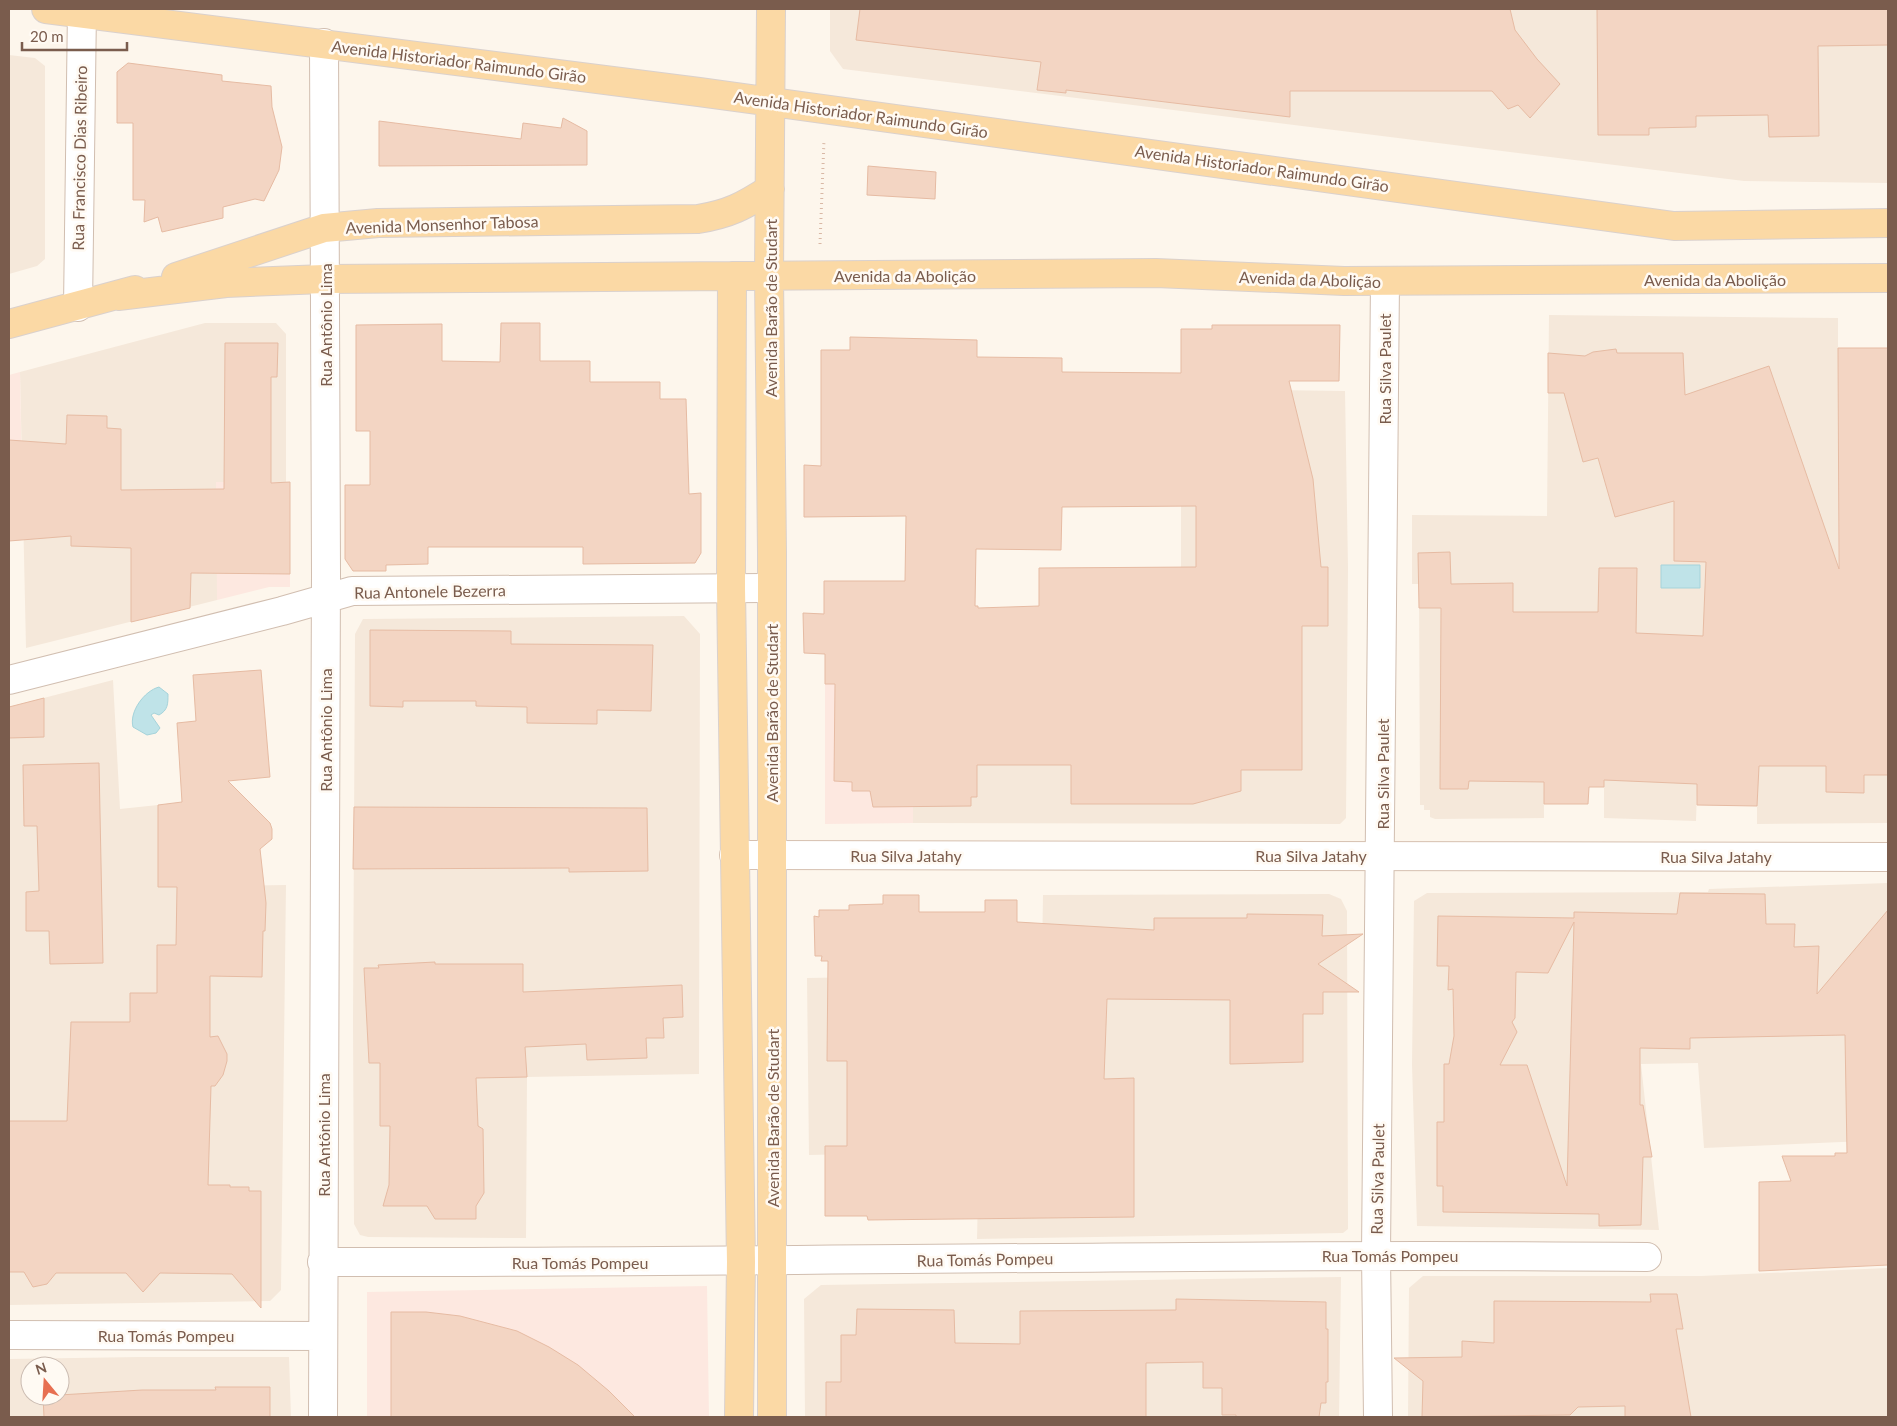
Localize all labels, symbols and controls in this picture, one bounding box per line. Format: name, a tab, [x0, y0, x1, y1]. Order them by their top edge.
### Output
scale bar	[22, 20, 128, 52]
text: 20 m	[30, 27, 64, 45]
street label: Avenida Historiador Raimundo Girão	[331, 36, 587, 86]
street label: Rua Francisco Dias Ribeiro	[68, 65, 90, 251]
street label: Avenida Historiador Raimundo Girão	[733, 87, 989, 141]
street label: Avenida Historiador Raimundo Girão	[1134, 141, 1390, 195]
street label: Avenida Monsenhor Tabosa	[345, 211, 539, 237]
street label: Avenida Barão de Studart	[761, 219, 780, 397]
street label: Rua Antônio Lima	[316, 263, 335, 387]
street label: Avenida da Abolição	[834, 266, 976, 285]
street label: Avenida da Abolição	[1239, 267, 1381, 291]
street label: Avenida da Abolição	[1644, 270, 1786, 289]
street label: Rua Silva Paulet	[1375, 313, 1394, 425]
street label: Rua Antonele Bezerra	[354, 580, 506, 602]
street label: Avenida Barão de Studart	[762, 624, 781, 802]
street label: Rua Antônio Lima	[316, 668, 335, 792]
street label: Rua Silva Paulet	[1373, 718, 1392, 830]
street label: Rua Silva Jatahy	[850, 846, 962, 865]
street label: Rua Silva Jatahy	[1255, 846, 1367, 865]
street label: Rua Silva Jatahy	[1660, 847, 1772, 866]
street label: Avenida Barão de Studart	[763, 1029, 782, 1207]
street label: Rua Antônio Lima	[314, 1073, 333, 1197]
street label: Rua Silva Paulet	[1367, 1123, 1387, 1235]
street label: Rua Tomás Pompeu	[1322, 1246, 1458, 1265]
street label: Rua Tomás Pompeu	[917, 1248, 1053, 1270]
street label: Rua Tomás Pompeu	[512, 1253, 648, 1272]
street label: Rua Tomás Pompeu	[98, 1326, 234, 1345]
north arrow	[20, 1356, 70, 1406]
text: N	[33, 1358, 49, 1378]

